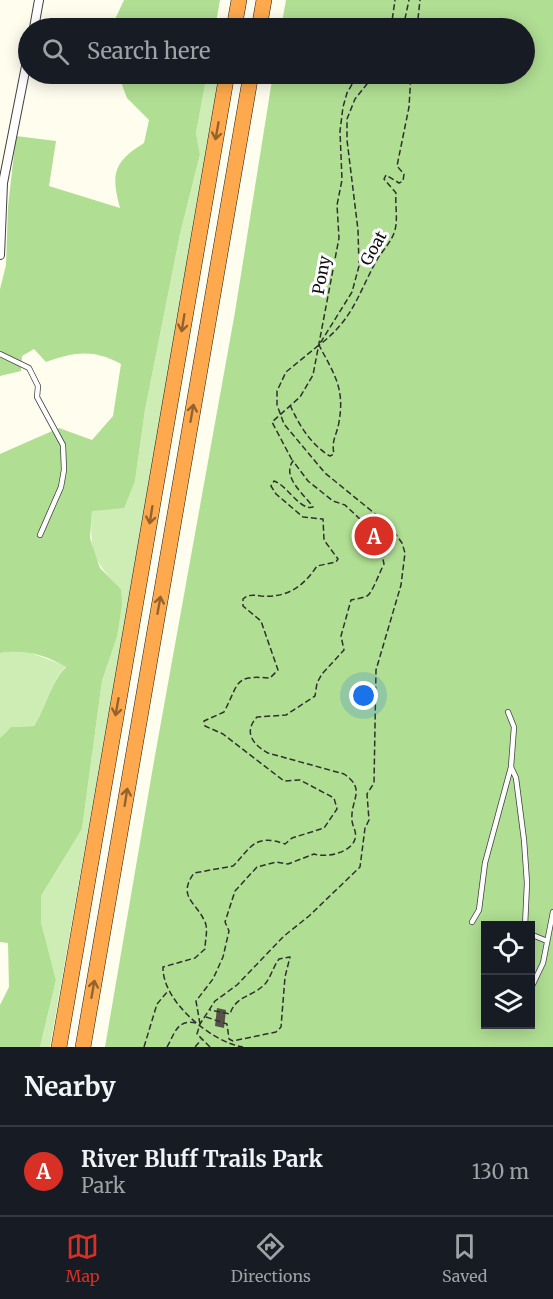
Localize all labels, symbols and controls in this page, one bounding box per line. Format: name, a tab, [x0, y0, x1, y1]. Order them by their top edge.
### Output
search box	[18, 18, 535, 84]
icon: search	[39, 35, 72, 68]
text: Search here	[87, 37, 210, 65]
one-way arrow	[211, 121, 222, 141]
street label: Goat	[355, 227, 391, 269]
street label: Pony	[308, 253, 334, 296]
one-way arrow	[178, 313, 189, 333]
one-way arrow	[187, 404, 198, 423]
one-way arrow	[145, 505, 156, 525]
pin: A	[354, 514, 394, 558]
one-way arrow	[154, 596, 165, 615]
your location	[349, 681, 378, 710]
one-way arrow	[111, 697, 122, 717]
one-way arrow	[121, 788, 132, 808]
map controls	[481, 921, 535, 1029]
button: locate	[481, 921, 535, 975]
button: layers	[481, 975, 535, 1029]
one-way arrow	[87, 980, 98, 1000]
text: Nearby	[24, 1070, 116, 1103]
text: River Bluff Trails Park	[81, 1145, 323, 1173]
text: A	[36, 1159, 51, 1184]
text: 130 m	[472, 1159, 529, 1184]
text: Park	[81, 1173, 125, 1198]
tab: Map	[66, 1230, 100, 1286]
tab: Directions	[231, 1230, 311, 1286]
tab: Saved	[442, 1230, 487, 1286]

